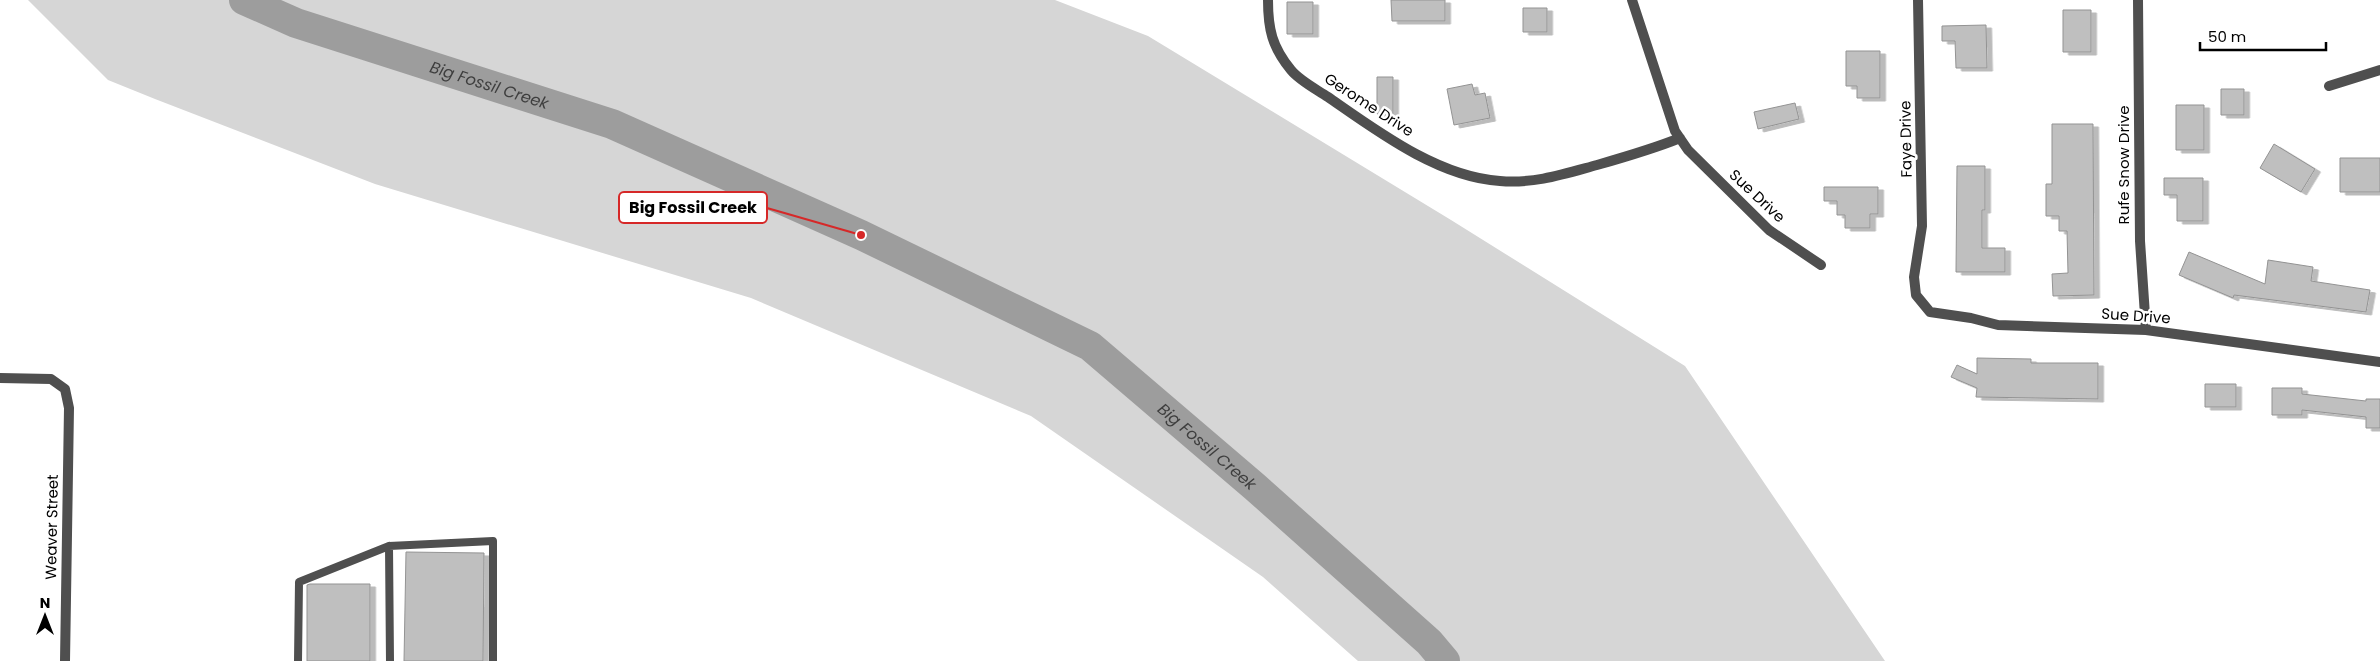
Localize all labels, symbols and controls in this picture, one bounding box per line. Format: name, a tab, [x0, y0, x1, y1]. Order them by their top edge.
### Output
scale bar	[2200, 20, 2326, 52]
text: 50 m	[2208, 26, 2246, 47]
water label: Big Fossil Creek	[427, 56, 552, 115]
street label: Gerome Drive	[1321, 68, 1418, 141]
street label: Faye Drive	[1894, 100, 1917, 178]
street label: Rufe Snow Drive	[2113, 106, 2134, 224]
street label: Sue Drive	[1725, 164, 1790, 227]
callout: Big Fossil Creek	[619, 192, 767, 223]
text: Big Fossil Creek	[629, 196, 757, 219]
street label: Sue Drive	[2101, 303, 2171, 328]
water label: Big Fossil Creek	[1153, 398, 1262, 496]
street label: Weaver Street	[40, 474, 63, 580]
north arrow	[20, 591, 70, 641]
text: N	[40, 593, 50, 613]

